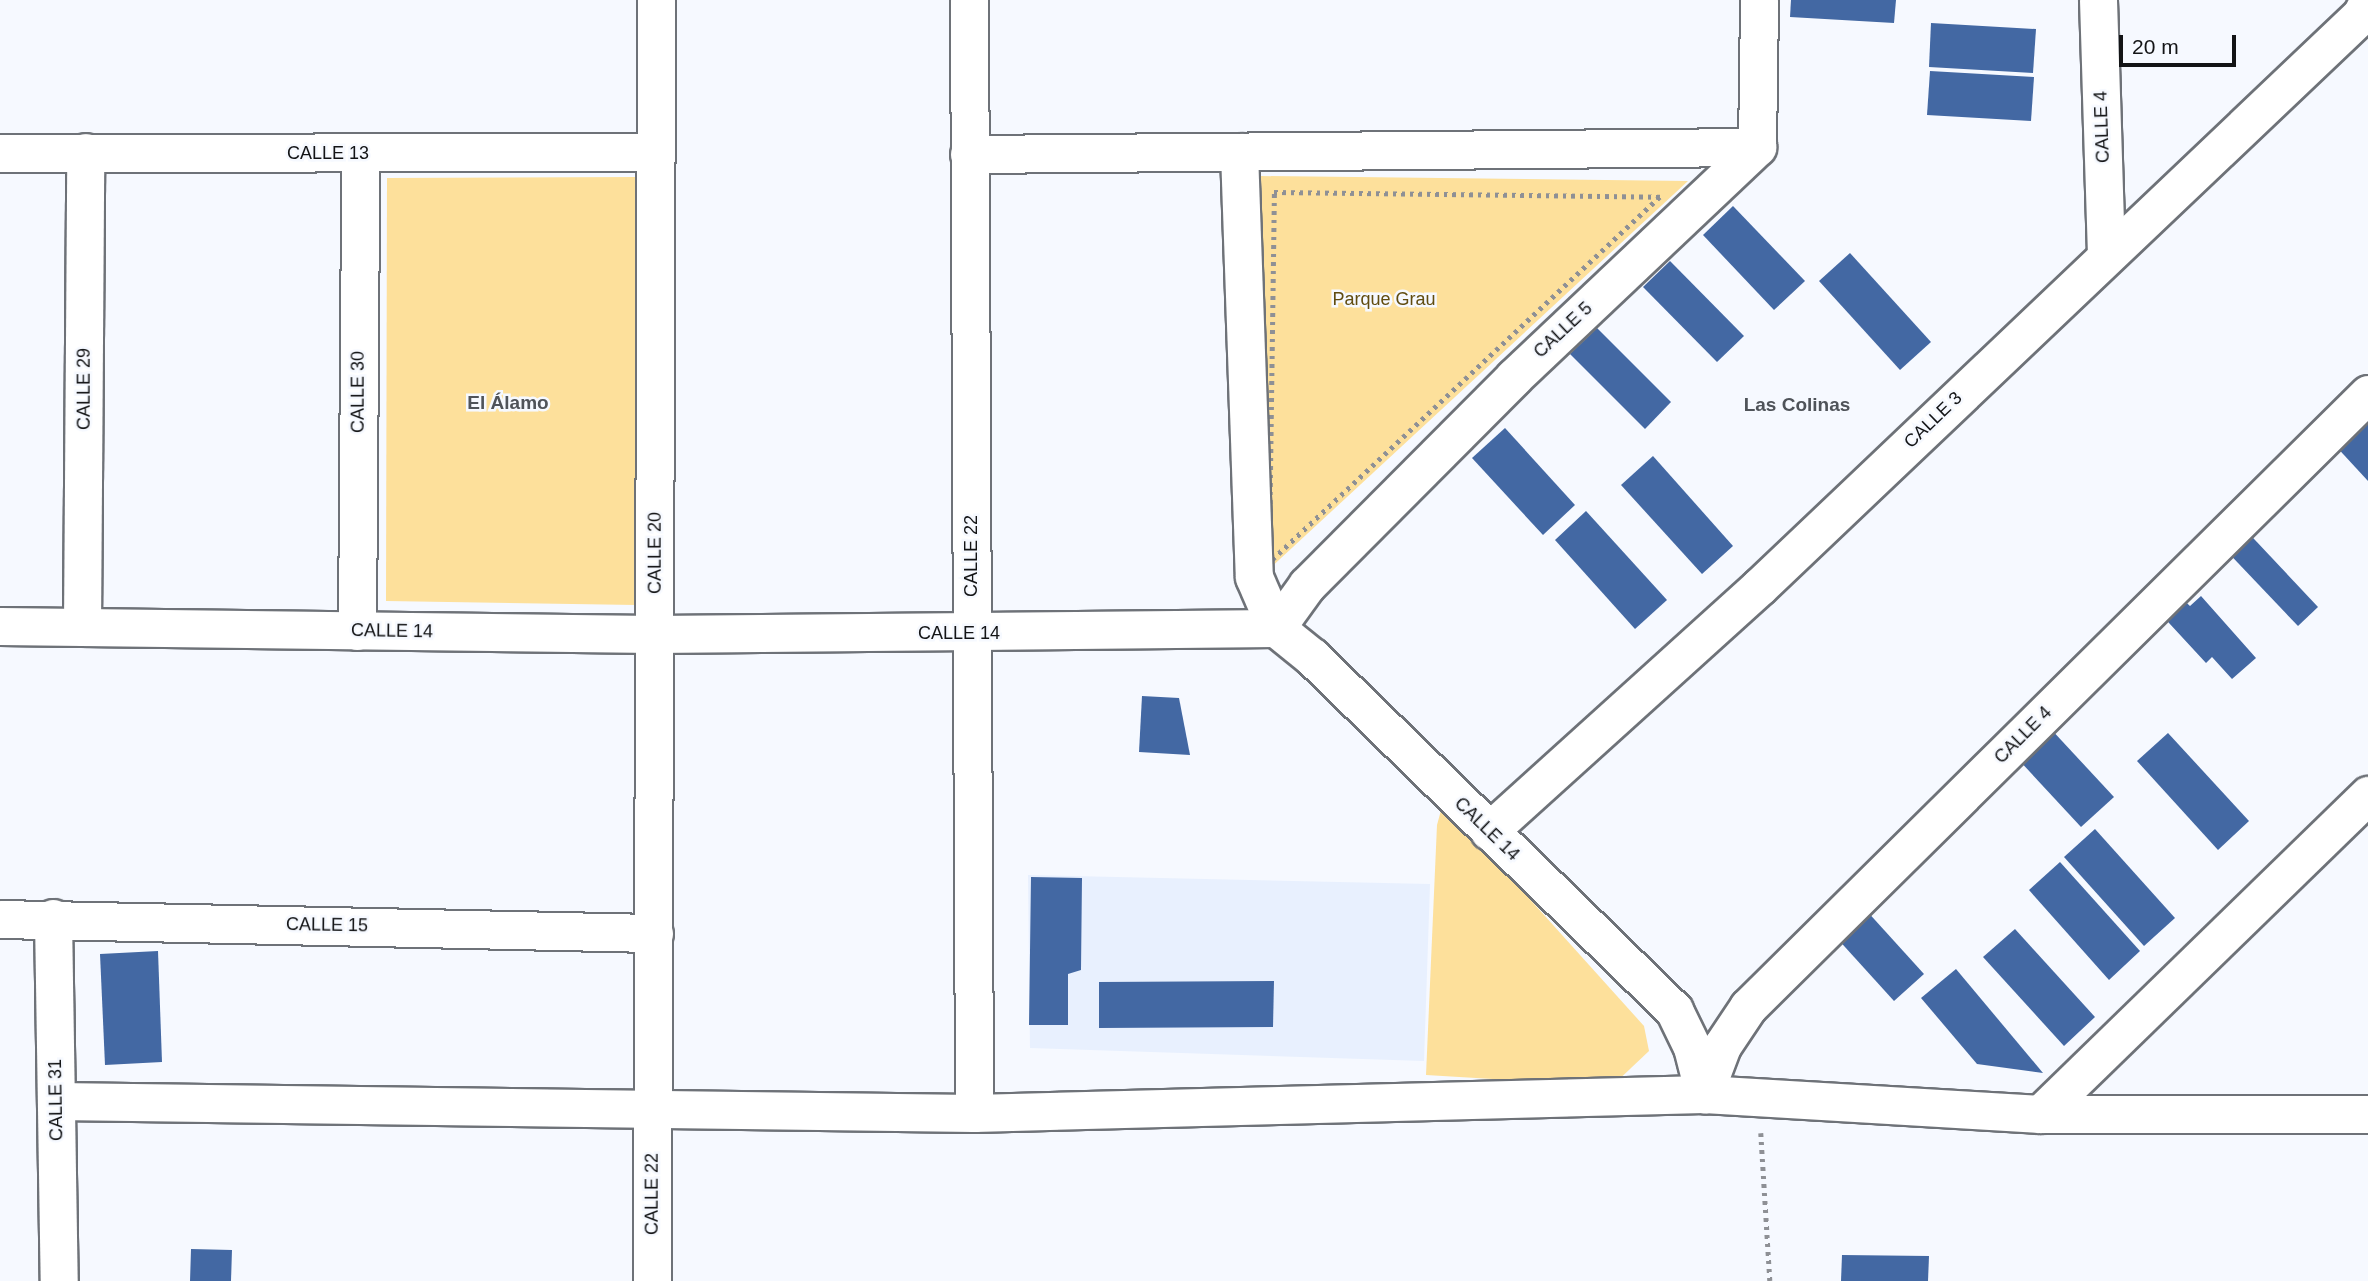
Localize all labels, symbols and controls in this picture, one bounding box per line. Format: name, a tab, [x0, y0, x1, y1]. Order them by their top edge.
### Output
scale bar	[2123, 21, 2240, 65]
text: 20 m	[2132, 35, 2179, 58]
street label: CALLE 4	[2090, 91, 2114, 163]
street label: CALLE 13	[287, 142, 369, 164]
park label: Parque Grau	[1332, 288, 1436, 310]
street label: CALLE 5	[1529, 298, 1597, 362]
street label: CALLE 29	[73, 348, 95, 430]
street label: CALLE 30	[347, 351, 369, 433]
street label: CALLE 3	[1900, 387, 1966, 453]
district label: El Álamo	[467, 392, 549, 414]
district label: Las Colinas	[1744, 394, 1850, 416]
street label: CALLE 20	[644, 512, 666, 594]
street label: CALLE 22	[960, 515, 982, 597]
street label: CALLE 14	[351, 619, 433, 643]
street label: CALLE 14	[918, 622, 1000, 644]
street label: CALLE 4	[1990, 702, 2056, 768]
street label: CALLE 14	[1450, 793, 1524, 865]
street label: CALLE 15	[286, 913, 368, 937]
street label: CALLE 31	[44, 1059, 68, 1141]
street label: CALLE 22	[641, 1153, 663, 1235]

